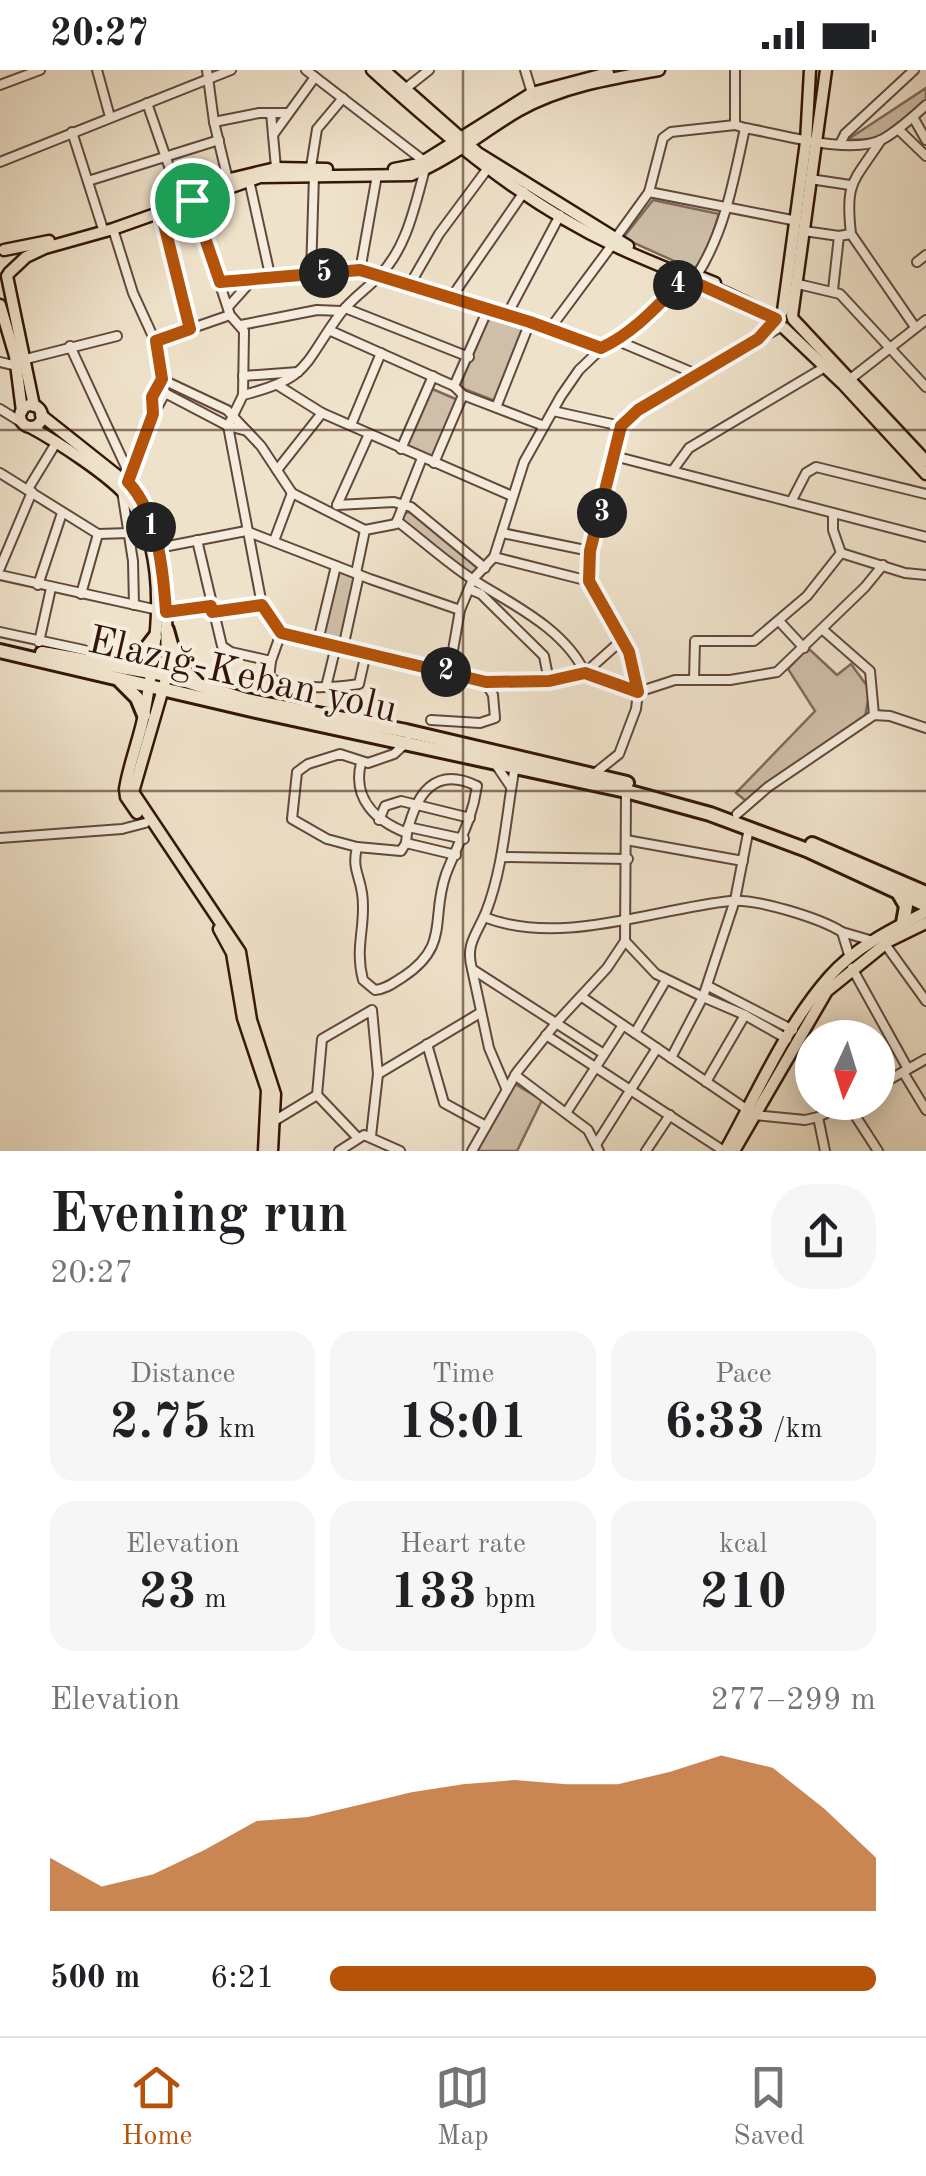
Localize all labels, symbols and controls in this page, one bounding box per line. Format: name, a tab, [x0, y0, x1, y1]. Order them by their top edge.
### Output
text: 20:27	[50, 16, 149, 54]
pin	[150, 158, 235, 243]
icon: arrive	[165, 173, 220, 228]
pin: 5	[299, 248, 349, 298]
text: 5	[316, 259, 332, 287]
pin: 4	[653, 260, 703, 310]
text: 4	[670, 271, 686, 299]
pin: 3	[577, 488, 627, 538]
text: 3	[594, 499, 610, 527]
pin: 1	[126, 502, 176, 552]
text: 1	[143, 513, 159, 541]
street label: Elazığ-Keban yolu	[84, 622, 401, 732]
pin: 2	[421, 647, 471, 697]
text: 2	[438, 658, 454, 686]
north arrow	[795, 1020, 895, 1120]
map controls	[795, 1020, 895, 1120]
button: share	[771, 1184, 876, 1289]
text: Evening run	[50, 1189, 348, 1244]
text: 20:27	[50, 1258, 133, 1290]
text: Distance	[130, 1361, 235, 1389]
text: Time	[432, 1361, 494, 1389]
text: Pace	[715, 1361, 772, 1389]
text: 2.75	[110, 1399, 211, 1449]
text: 18:01	[398, 1399, 528, 1449]
text: 6:33	[664, 1399, 765, 1449]
text: km	[211, 1416, 255, 1444]
text: /km	[765, 1416, 822, 1444]
text: Elevation	[126, 1531, 240, 1559]
text: Heart rate	[400, 1531, 526, 1559]
text: kcal	[719, 1531, 767, 1559]
text: 23	[139, 1569, 197, 1619]
text: 133	[390, 1569, 477, 1619]
text: 210	[700, 1569, 787, 1619]
text: m	[197, 1586, 227, 1614]
text: bpm	[477, 1586, 536, 1614]
text: Elevation	[50, 1685, 180, 1717]
text: 277–299 m	[710, 1685, 876, 1717]
text: 500 m	[50, 1963, 140, 1995]
text: 6:21	[210, 1963, 275, 1995]
tab: Home	[121, 2060, 193, 2155]
tab: Map	[435, 2060, 490, 2155]
tab: Saved	[733, 2060, 805, 2155]

